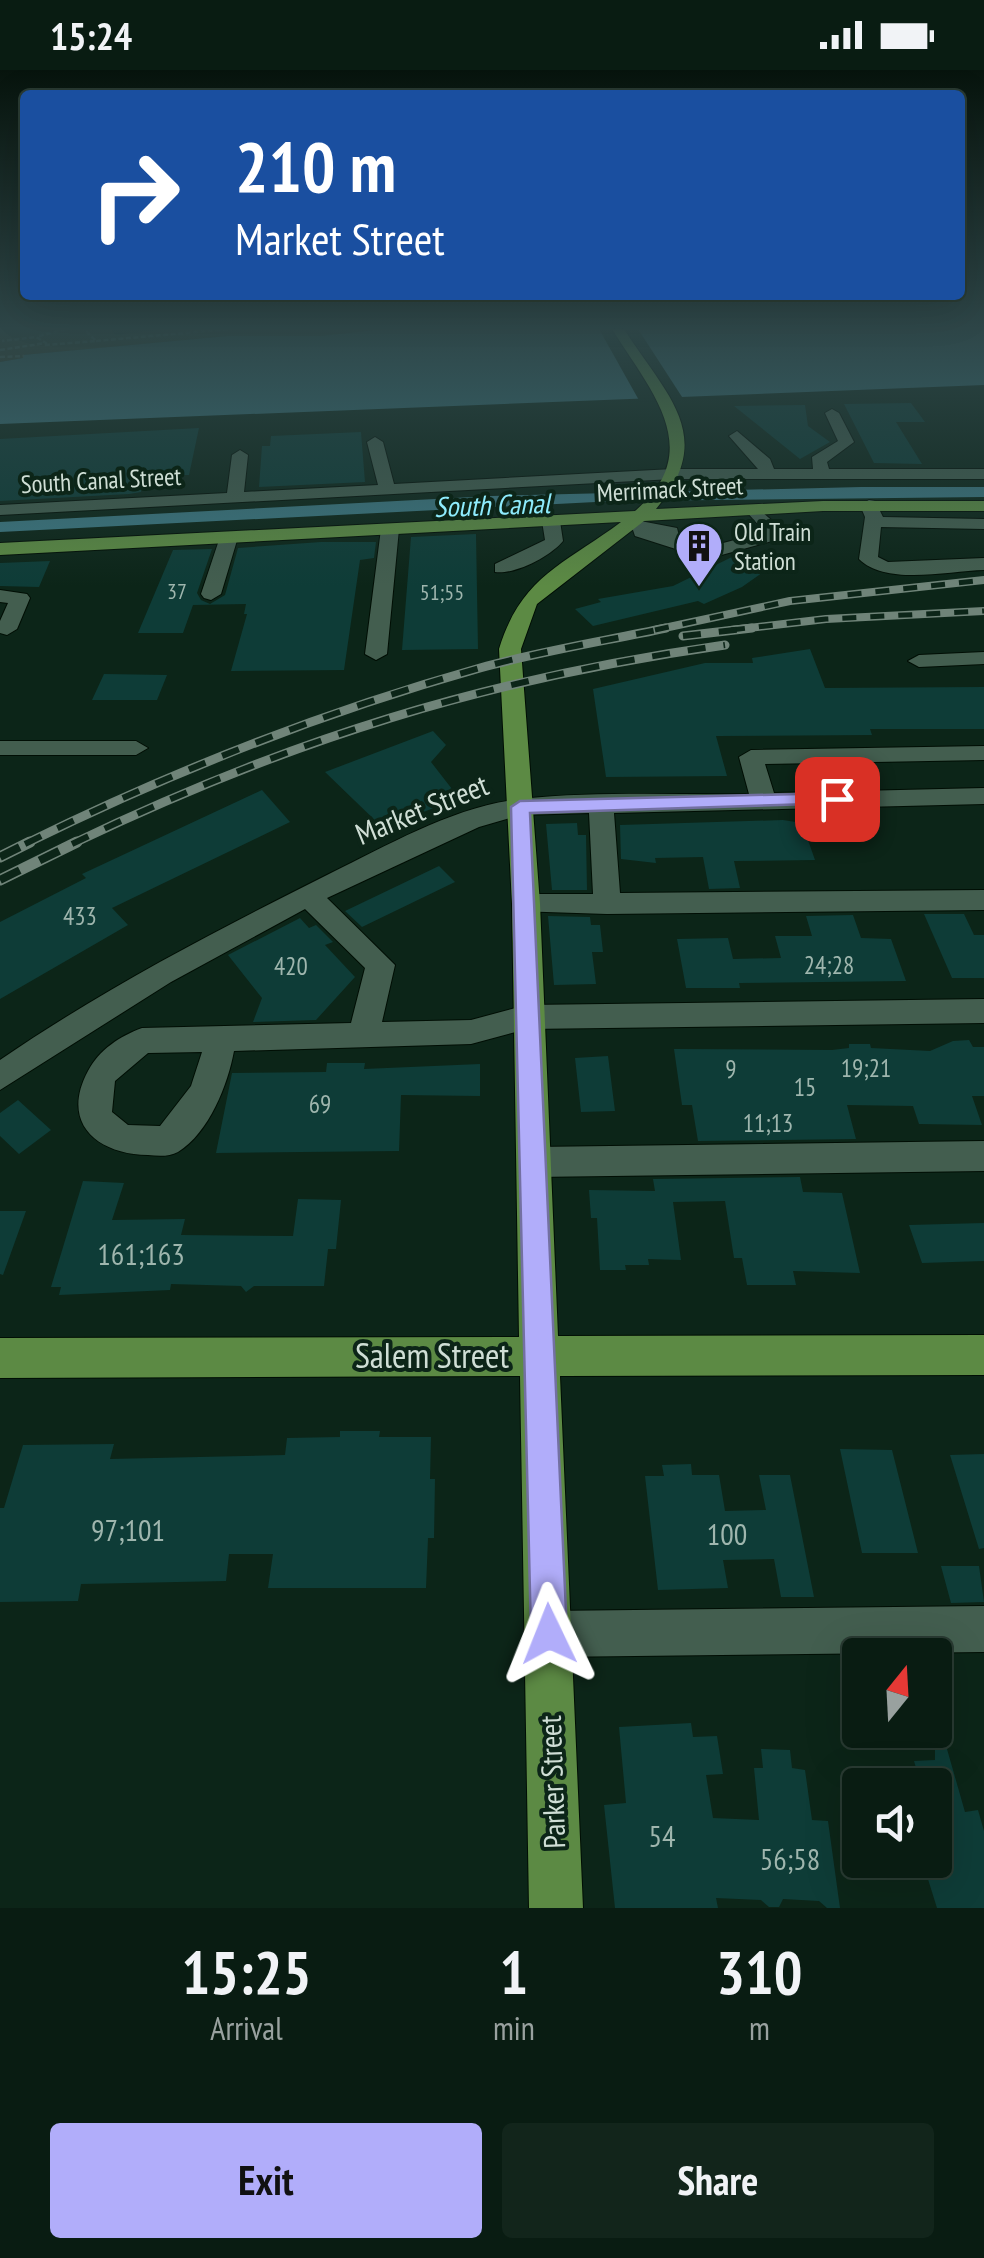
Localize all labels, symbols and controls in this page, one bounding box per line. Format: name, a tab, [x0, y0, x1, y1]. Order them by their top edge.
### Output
text: 15:24	[50, 11, 132, 60]
text: 210 m	[235, 121, 396, 211]
icon: right	[70, 130, 200, 260]
text: Market Street	[235, 209, 445, 267]
street label: South Canal Street	[20, 460, 182, 500]
street label: Merrimack Street	[596, 469, 744, 509]
water label: South Canal	[433, 484, 553, 525]
place label: Old Train Station	[734, 516, 811, 577]
building icon: Old Train Station	[673, 520, 725, 588]
house number: 37	[167, 577, 187, 605]
house number: 51;55	[420, 578, 464, 606]
pin	[795, 757, 880, 842]
street label: Market Street	[349, 764, 494, 853]
icon: arrive	[810, 772, 865, 827]
house number: 433	[63, 900, 97, 932]
house number: 24;28	[804, 949, 854, 981]
house number: 420	[274, 950, 308, 982]
house number: 19;21	[841, 1052, 891, 1084]
house number: 9	[725, 1053, 737, 1085]
house number: 15	[794, 1071, 816, 1103]
house number: 69	[309, 1088, 331, 1120]
house number: 11;13	[743, 1107, 793, 1139]
house number: 161;163	[97, 1234, 185, 1273]
street label: Salem Street	[355, 1332, 509, 1378]
house number: 97;101	[91, 1510, 165, 1549]
house number: 100	[707, 1514, 747, 1553]
position arrow	[497, 1582, 601, 1686]
north arrow	[842, 1638, 952, 1748]
map controls	[842, 1638, 952, 1878]
street label: Parker Street	[530, 1714, 573, 1849]
button: sound	[842, 1768, 952, 1878]
house number: 54	[649, 1816, 676, 1855]
house number: 56;58	[760, 1839, 820, 1878]
text: 15:25	[182, 1933, 311, 2011]
text: 1	[500, 1933, 528, 2011]
text: 310	[716, 1933, 802, 2011]
text: Arrival	[210, 2007, 283, 2049]
text: min	[493, 2007, 535, 2049]
text: m	[749, 2007, 770, 2049]
button: Exit	[50, 2123, 482, 2238]
button: Share	[502, 2123, 934, 2238]

